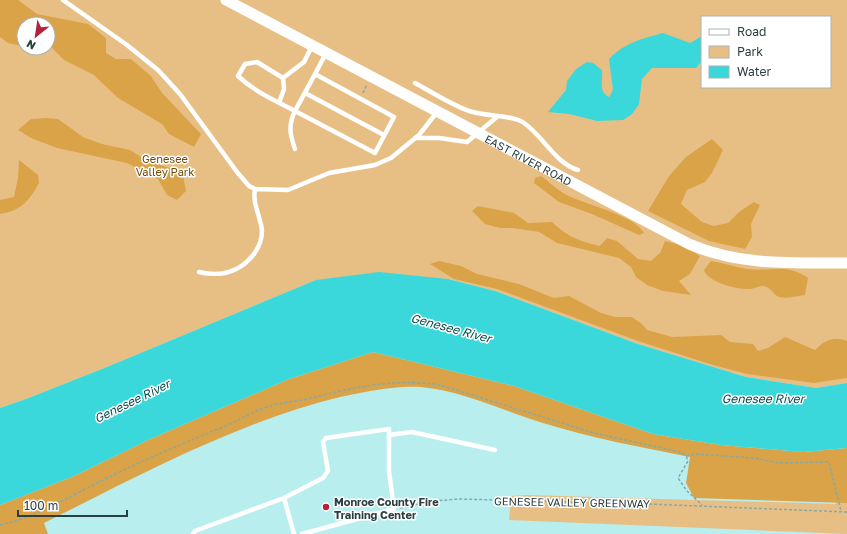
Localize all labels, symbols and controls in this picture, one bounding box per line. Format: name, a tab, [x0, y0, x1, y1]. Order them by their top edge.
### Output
north arrow	[16, 16, 56, 56]
legend	[701, 16, 831, 88]
text: Road	[737, 24, 766, 39]
text: N	[24, 37, 38, 53]
text: Park	[737, 44, 763, 59]
text: Water	[737, 64, 771, 79]
street label: EAST RIVER ROAD	[483, 131, 574, 188]
park label: Genesee Valley Park	[136, 152, 194, 178]
water label: Genesee River	[409, 310, 495, 347]
water label: Genesee River	[92, 375, 174, 426]
water label: Genesee River	[722, 391, 807, 406]
scale bar	[18, 492, 127, 518]
street label: GENESEE VALLEY GREENWAY	[494, 494, 650, 510]
place label: Monroe County Fire Training Center	[334, 495, 439, 521]
text: 100 m	[24, 498, 58, 513]
marker: Monroe County Fire Training Center	[321, 502, 331, 512]

